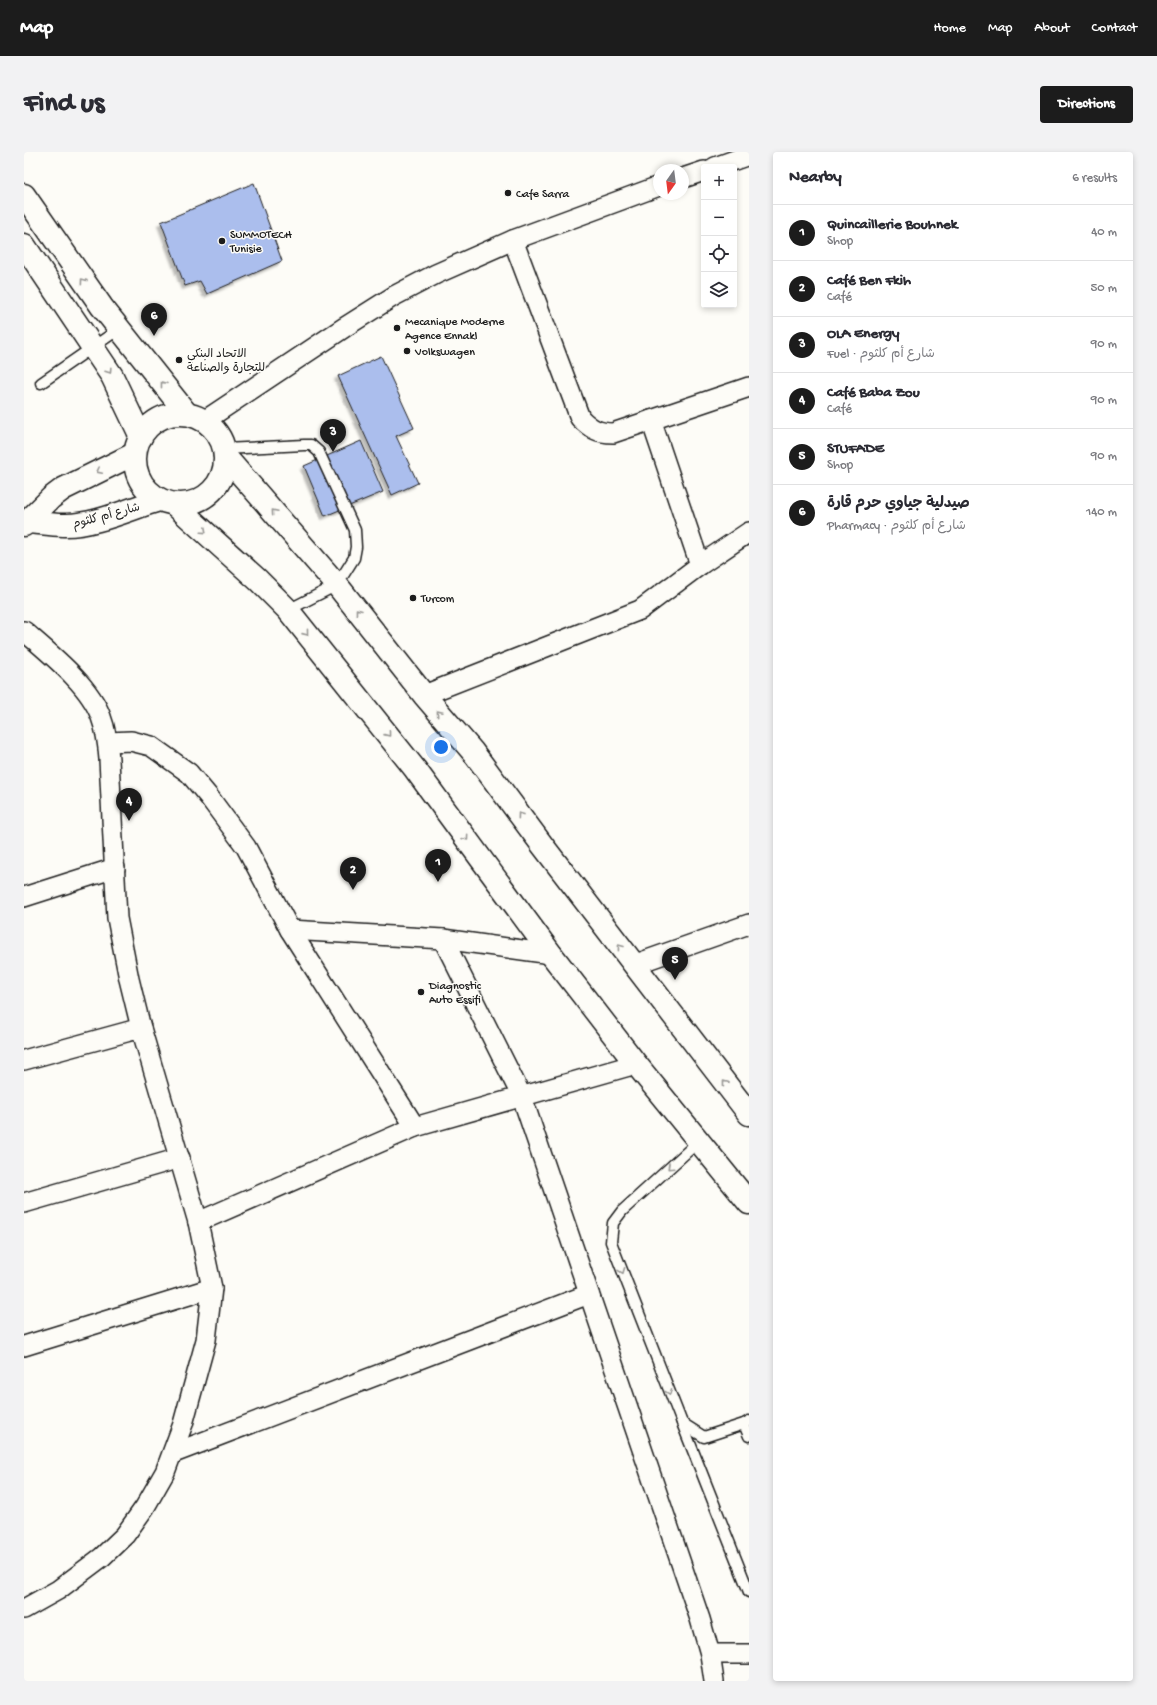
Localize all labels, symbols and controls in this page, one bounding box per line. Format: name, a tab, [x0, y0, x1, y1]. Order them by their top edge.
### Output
text: Map	[20, 17, 53, 40]
text: Home	[934, 20, 966, 37]
text: Map	[988, 20, 1012, 37]
text: About	[1034, 20, 1070, 37]
text: Contact	[1092, 20, 1137, 37]
button: Directions	[1040, 86, 1133, 123]
text: Find us	[24, 88, 104, 121]
north arrow	[653, 164, 689, 200]
map controls	[701, 164, 737, 308]
button: +	[701, 164, 737, 200]
text: Nearby	[789, 168, 842, 188]
text: 6 results	[1072, 171, 1117, 186]
marker: Cafe Sarra	[503, 188, 513, 198]
place label: Cafe Sarra	[516, 188, 570, 202]
button: −	[701, 200, 737, 236]
text: Quincaillerie Bouhnek	[827, 216, 957, 234]
text: 1	[799, 225, 805, 240]
text: 40 m	[1091, 225, 1117, 240]
place label: SUMMOTECH Tunisie	[229, 229, 292, 257]
text: Shop	[827, 234, 853, 249]
marker: SUMMOTECH Tunisie	[217, 236, 227, 246]
button: locate	[701, 236, 737, 272]
button: layers	[701, 272, 737, 308]
text: Café Ben Fkih	[827, 272, 911, 290]
one-way arrow	[81, 279, 88, 286]
text: 2	[799, 281, 805, 296]
text: 50 m	[1090, 281, 1117, 296]
text: Café	[827, 290, 852, 305]
pin: 6	[141, 303, 167, 336]
place label: Mecanique Moderne Agence Ennakl	[405, 316, 505, 344]
marker: Mecanique Moderne Agence Ennakl	[392, 323, 402, 333]
text: OLA Energy	[827, 325, 899, 343]
text: 3	[799, 337, 805, 352]
text: 90 m	[1091, 337, 1117, 352]
marker: Volkswagen	[402, 346, 412, 356]
place label: Volkswagen	[414, 346, 475, 360]
text: Fuel · شارع أم كلثوم	[827, 347, 935, 362]
place label: الاتحاد البنكي للتجارة والصناعة	[187, 348, 265, 376]
marker: الاتحاد البنكي للتجارة والصناعة	[174, 355, 184, 365]
one-way arrow	[104, 366, 111, 373]
one-way arrow	[161, 381, 168, 388]
text: Café Baba Zou	[827, 384, 920, 402]
text: 4	[799, 393, 805, 408]
text: 90 m	[1091, 393, 1117, 408]
text: Café	[827, 402, 852, 417]
pin: 3	[320, 419, 346, 452]
text: STUFADE	[827, 440, 884, 458]
text: 5	[799, 449, 805, 464]
text: 90 m	[1091, 449, 1117, 464]
text: Shop	[827, 458, 853, 473]
one-way arrow	[96, 467, 103, 474]
text: صيدلية جياوي حرم قارة	[827, 495, 970, 513]
street label: شارع أم كلثوم	[71, 499, 142, 533]
text: 6	[799, 505, 805, 520]
text: 140 m	[1086, 505, 1117, 520]
one-way arrow	[271, 509, 278, 517]
text: Pharmacy · شارع أم كلثوم	[827, 519, 966, 534]
one-way arrow	[199, 527, 207, 534]
marker: Turcom	[408, 593, 418, 603]
place label: Turcom	[420, 593, 455, 607]
one-way arrow	[355, 609, 362, 616]
one-way arrow	[301, 628, 308, 636]
one-way arrow	[437, 710, 444, 717]
one-way arrow	[383, 730, 390, 737]
your location	[431, 737, 451, 757]
pin: 4	[116, 788, 142, 821]
one-way arrow	[517, 812, 524, 819]
one-way arrow	[461, 833, 468, 840]
pin: 1	[425, 849, 451, 882]
pin: 2	[340, 857, 366, 890]
one-way arrow	[617, 944, 625, 951]
pin: 5	[662, 947, 688, 980]
place label: Diagnostic Auto Essifi	[428, 980, 482, 1008]
marker: Diagnostic Auto Essifi	[416, 987, 426, 997]
one-way arrow	[722, 1080, 730, 1087]
one-way arrow	[668, 1163, 675, 1170]
one-way arrow	[617, 1267, 625, 1274]
one-way arrow	[665, 1388, 673, 1395]

